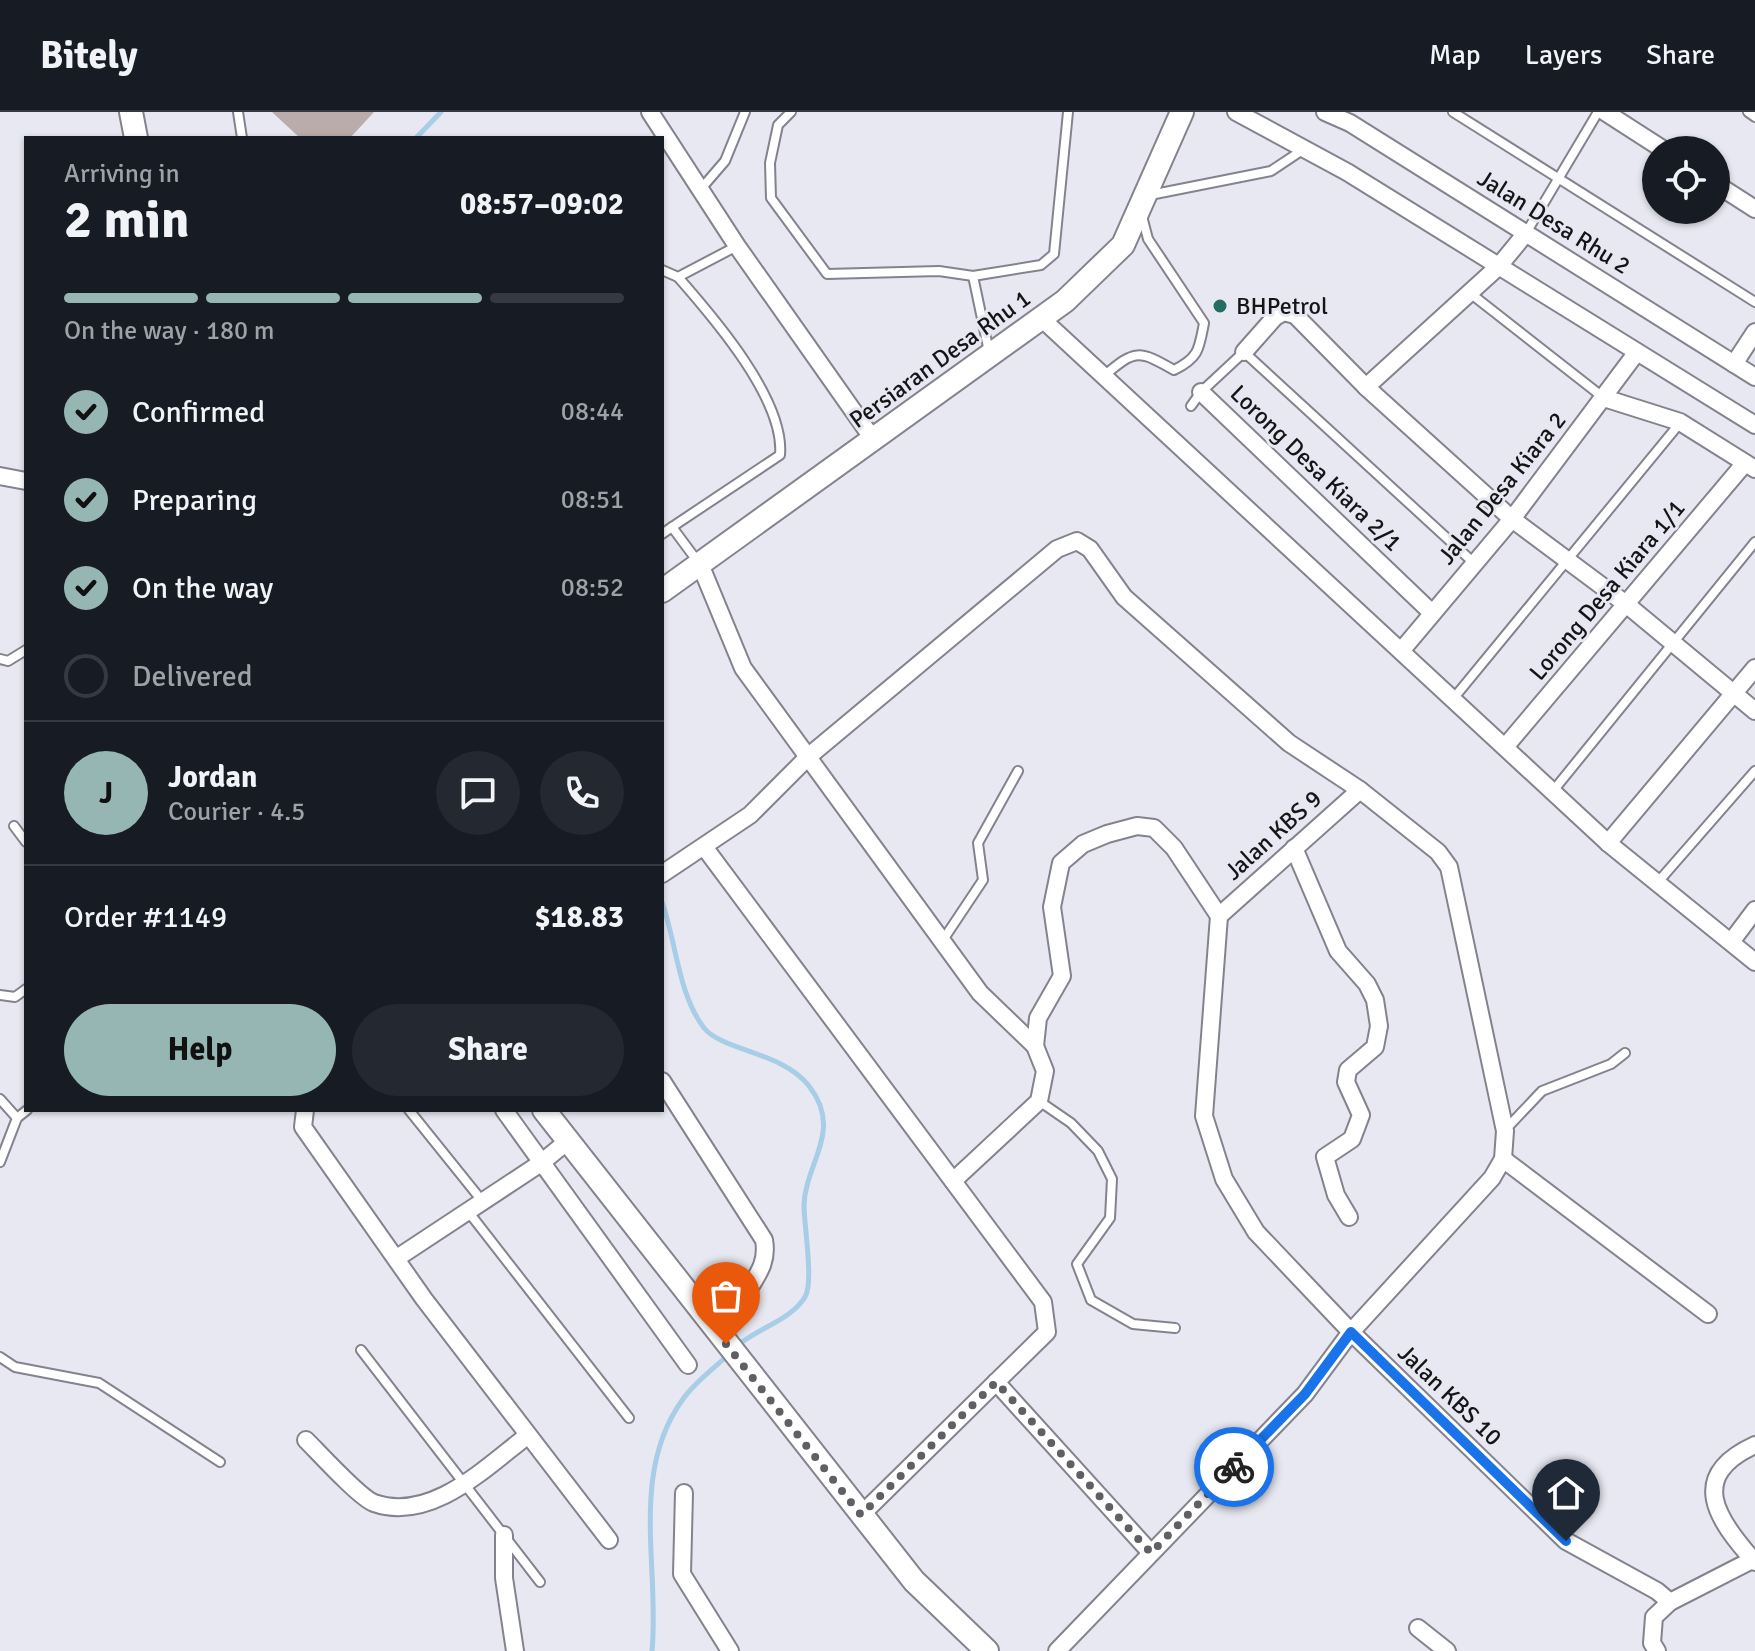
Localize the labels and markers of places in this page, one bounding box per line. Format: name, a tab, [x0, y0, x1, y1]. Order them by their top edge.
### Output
place label: BHPetrol	[1236, 291, 1328, 321]
marker: BHPetrol	[1211, 297, 1229, 315]
pin	[692, 1262, 760, 1344]
pin	[1532, 1459, 1600, 1541]

